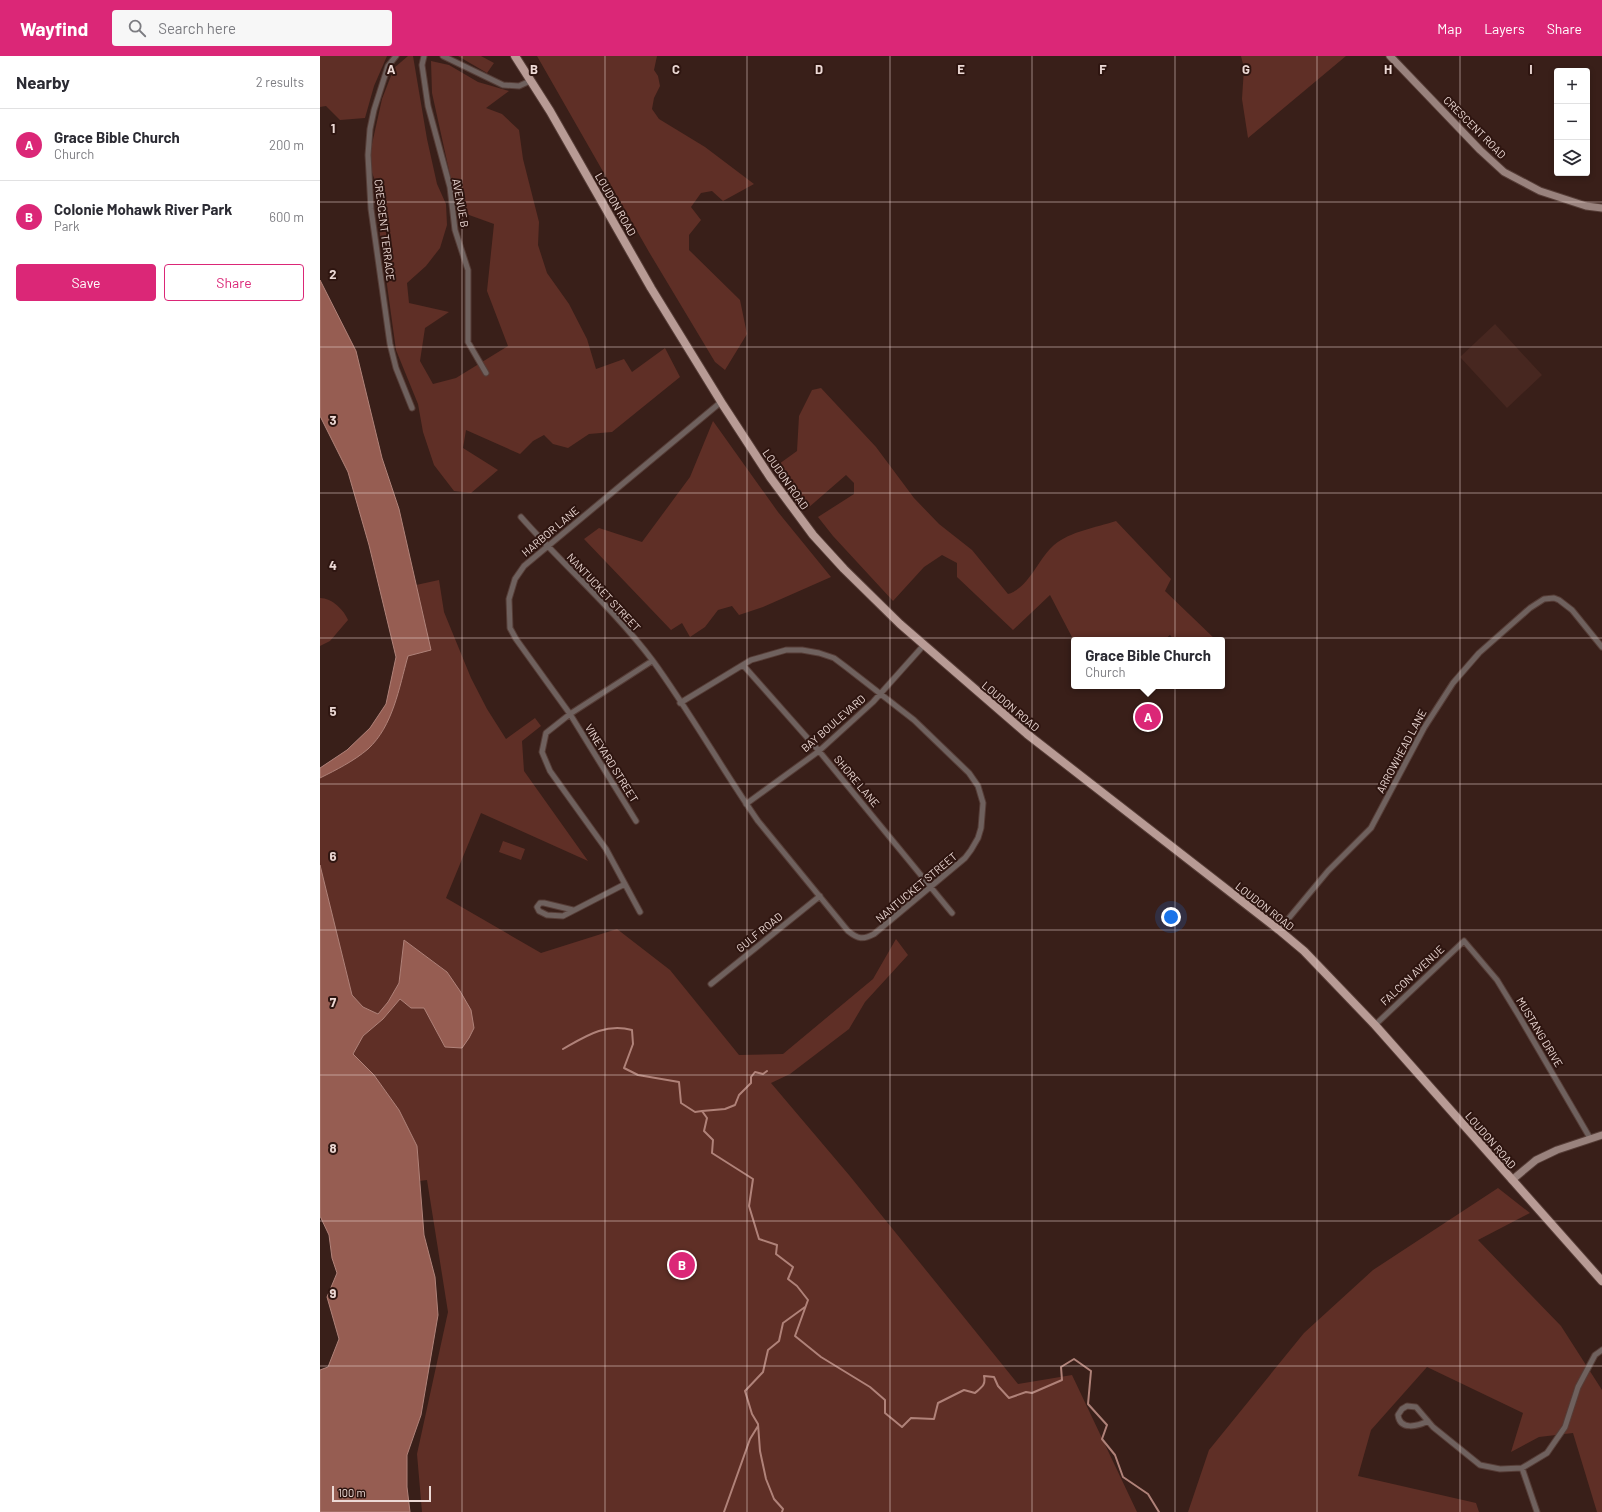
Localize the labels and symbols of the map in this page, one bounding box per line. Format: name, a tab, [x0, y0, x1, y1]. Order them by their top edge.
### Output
text: A	[387, 61, 396, 77]
text: B	[530, 61, 538, 77]
text: C	[672, 61, 680, 77]
text: D	[815, 61, 823, 77]
text: E	[957, 61, 965, 77]
text: F	[1099, 61, 1107, 77]
text: G	[1242, 61, 1250, 77]
text: H	[1384, 61, 1392, 77]
text: I	[1529, 61, 1533, 77]
street label: CRESCENT ROAD	[1441, 93, 1509, 161]
text: 1	[331, 120, 335, 136]
street label: LOUDON ROAD	[593, 170, 639, 238]
street label: CRESCENT TERRACE	[372, 178, 398, 282]
street label: AVENUE B	[450, 178, 472, 229]
text: 2	[329, 266, 337, 282]
text: 3	[329, 412, 337, 428]
street label: LOUDON ROAD	[760, 446, 812, 512]
street label: HARBOR LANE	[519, 503, 582, 559]
street label: NANTUCKET STREET	[564, 550, 644, 634]
text: 4	[329, 557, 337, 573]
street label: LOUDON ROAD	[980, 678, 1042, 734]
street label: BAY BOULEVARD	[798, 692, 868, 754]
pin: A	[1135, 702, 1161, 732]
text: 5	[329, 703, 337, 719]
street label: ARROWHEAD LANE	[1373, 706, 1429, 795]
street label: VINEYARD STREET	[583, 721, 641, 805]
street label: SHORE LANE	[832, 753, 883, 810]
text: 6	[330, 848, 337, 864]
street label: NANTUCKET STREET	[873, 849, 959, 925]
street label: LOUDON ROAD	[1233, 879, 1297, 933]
your location	[1161, 907, 1181, 927]
street label: GULF ROAD	[733, 909, 785, 955]
street label: FALCON AVENUE	[1378, 942, 1447, 1008]
text: 7	[330, 994, 337, 1010]
street label: MUSTANG DRIVE	[1514, 995, 1566, 1070]
street label: LOUDON ROAD	[1463, 1109, 1519, 1171]
text: 8	[329, 1140, 337, 1156]
pin: B	[669, 1250, 695, 1280]
text: 9	[330, 1285, 337, 1301]
scale bar	[332, 1484, 431, 1503]

